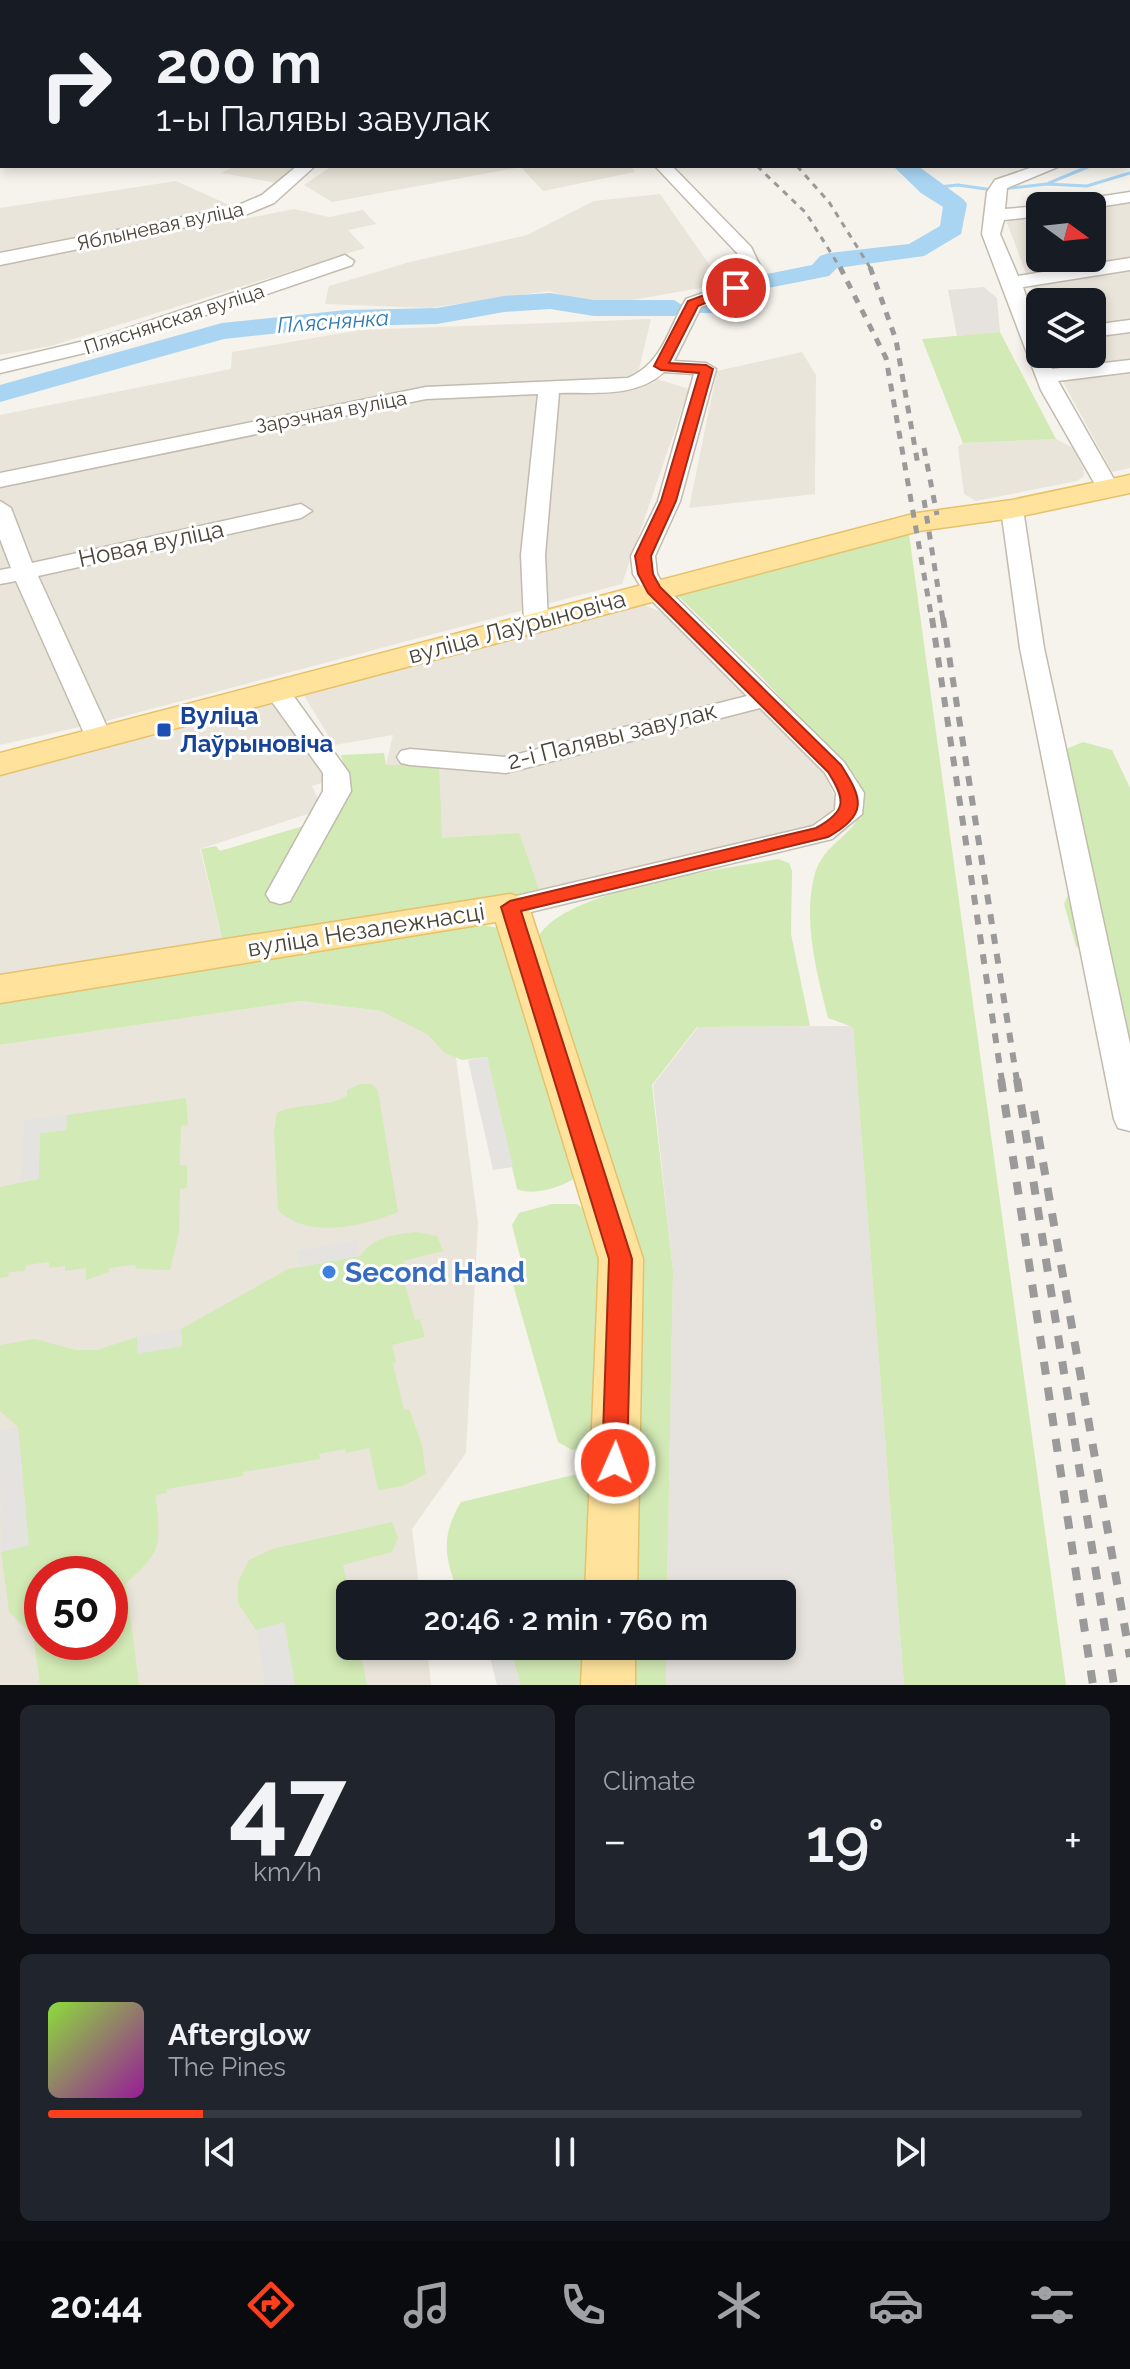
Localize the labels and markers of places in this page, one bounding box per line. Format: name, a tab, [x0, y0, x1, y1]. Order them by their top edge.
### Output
pin	[702, 254, 770, 322]
place label: Вуліца Лаўрыновіча	[180, 701, 334, 758]
marker: Вуліца Лаўрыновіча	[155, 721, 173, 739]
place label: Second Hand	[345, 1256, 525, 1289]
marker: Second Hand	[320, 1263, 338, 1281]

